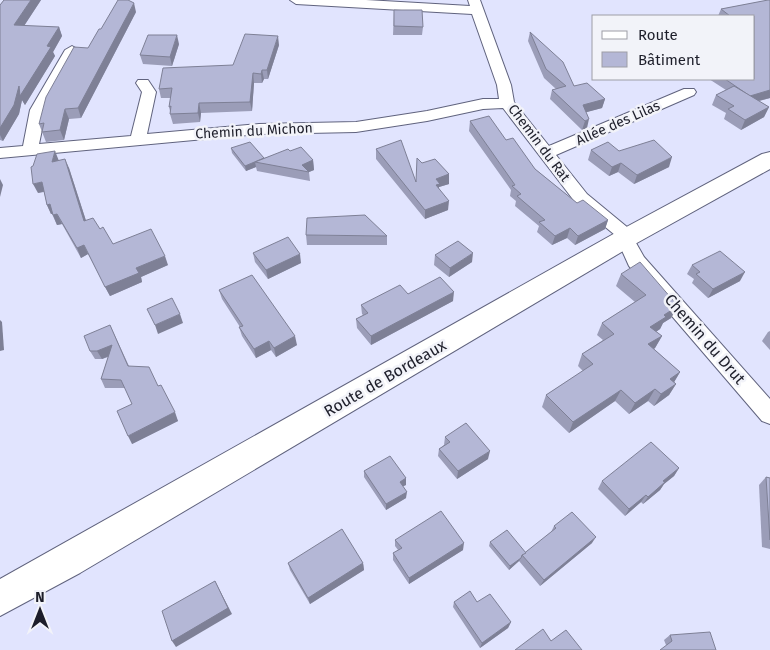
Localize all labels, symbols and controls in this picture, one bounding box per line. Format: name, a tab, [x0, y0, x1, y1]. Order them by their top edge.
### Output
legend	[592, 15, 755, 80]
text: Route	[638, 26, 678, 44]
text: Bâtiment	[638, 51, 701, 69]
street label: Allée des Lilas	[573, 97, 663, 149]
street label: Chemin du Rat	[504, 101, 574, 186]
street label: Chemin du Michon	[195, 119, 313, 143]
street label: Chemin du Drut	[661, 290, 750, 388]
street label: Route de Bordeaux	[321, 335, 450, 421]
north arrow	[15, 585, 65, 635]
text: N	[35, 589, 45, 606]

